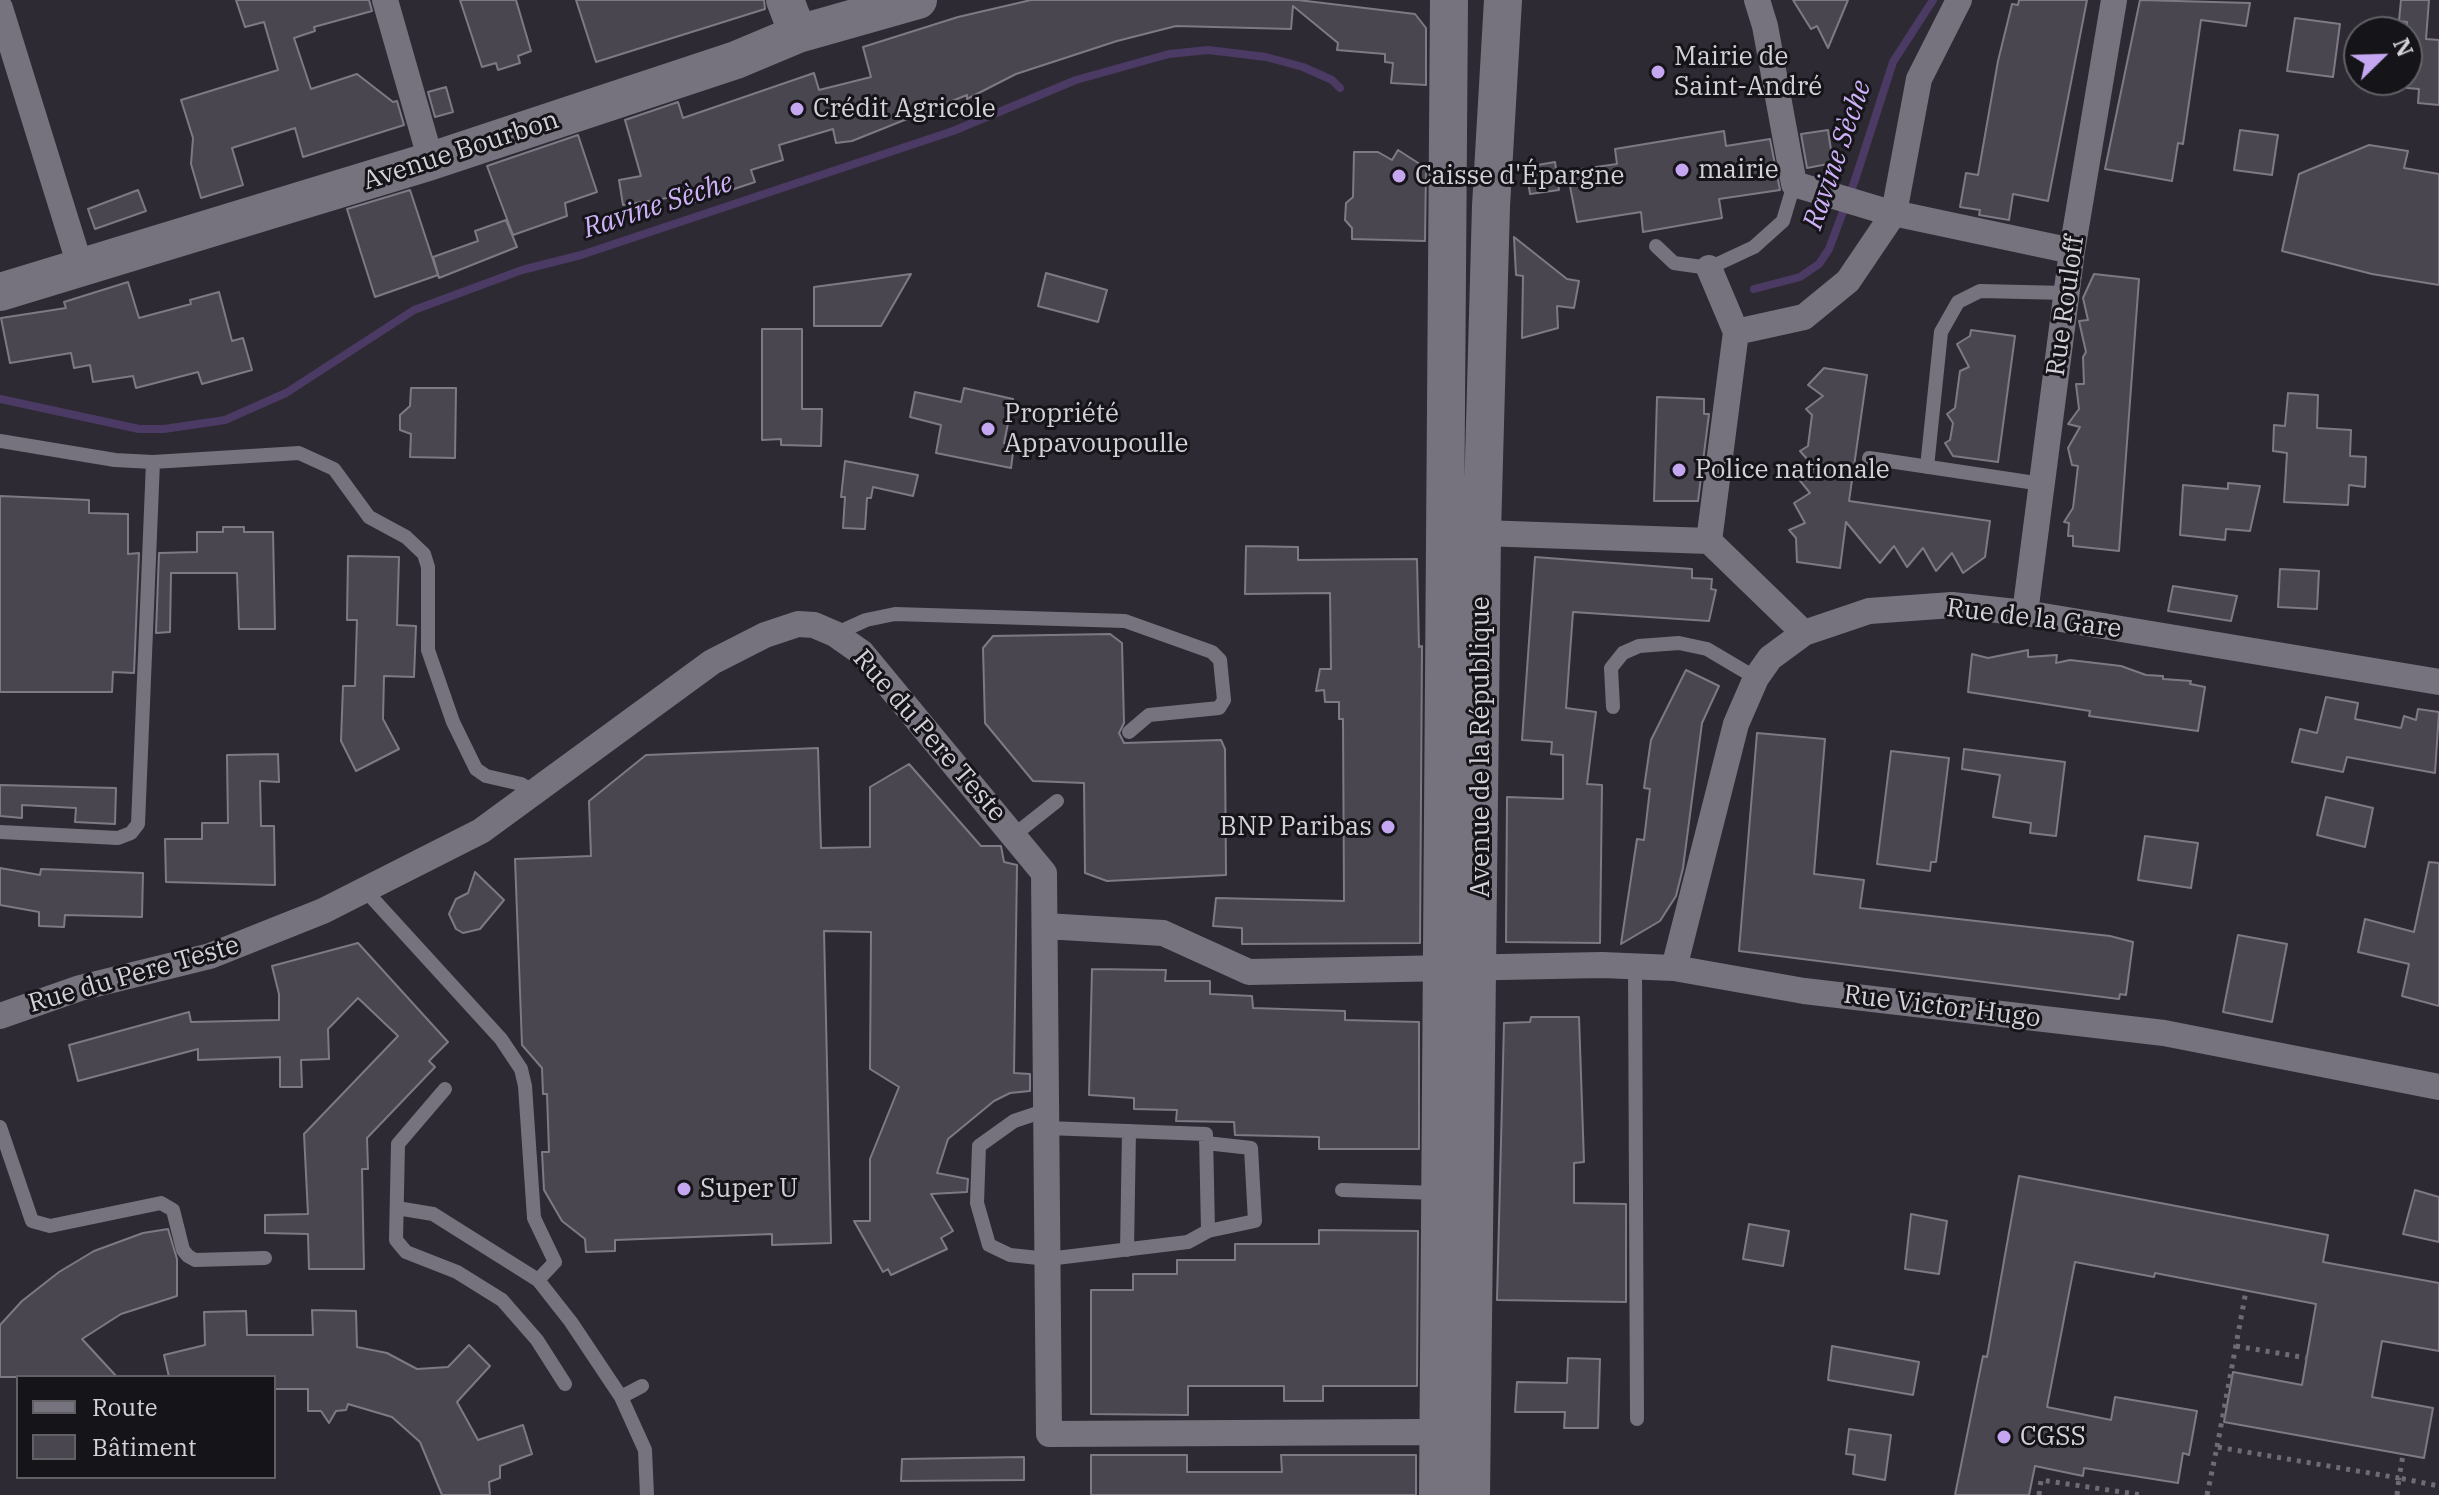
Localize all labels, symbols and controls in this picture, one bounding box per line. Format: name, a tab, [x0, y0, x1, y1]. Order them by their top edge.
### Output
north arrow	[2343, 16, 2423, 96]
text: N	[2387, 34, 2420, 61]
place label: Mairie de Saint-André	[1674, 41, 1822, 102]
marker: Mairie de Saint-André	[1649, 63, 1667, 81]
water label: Ravine Sèche	[1797, 76, 1879, 234]
place label: Crédit Agricole	[813, 93, 996, 125]
marker: Crédit Agricole	[788, 100, 806, 118]
street label: Avenue Bourbon	[359, 105, 563, 197]
place label: mairie	[1698, 154, 1779, 186]
place label: Caisse d'Épargne	[1415, 160, 1625, 192]
marker: mairie	[1673, 161, 1691, 179]
water label: Ravine Sèche	[579, 166, 737, 246]
marker: Caisse d'Épargne	[1390, 167, 1408, 185]
street label: Rue Rouloff	[2041, 234, 2091, 378]
place label: Propriété Appavoupoulle	[1004, 398, 1188, 460]
marker: Propriété Appavoupoulle	[979, 420, 997, 438]
place label: Police nationale	[1695, 454, 1890, 486]
marker: Police nationale	[1670, 461, 1688, 479]
street label: Rue de la Gare	[1945, 593, 2123, 645]
street label: Avenue de la République	[1465, 596, 1497, 898]
street label: Rue du Pere Teste	[846, 644, 1012, 828]
place label: BNP Paribas	[1220, 811, 1372, 843]
marker: BNP Paribas	[1379, 818, 1397, 836]
street label: Rue du Pere Teste	[25, 930, 243, 1020]
street label: Rue Victor Hugo	[1842, 979, 2042, 1035]
place label: Super U	[700, 1173, 798, 1205]
marker: Super U	[675, 1180, 693, 1198]
legend	[16, 1375, 276, 1479]
text: Route	[92, 1391, 158, 1423]
place label: CGSS	[2020, 1421, 2086, 1453]
marker: CGSS	[1995, 1428, 2013, 1446]
text: Bâtiment	[92, 1431, 197, 1463]

